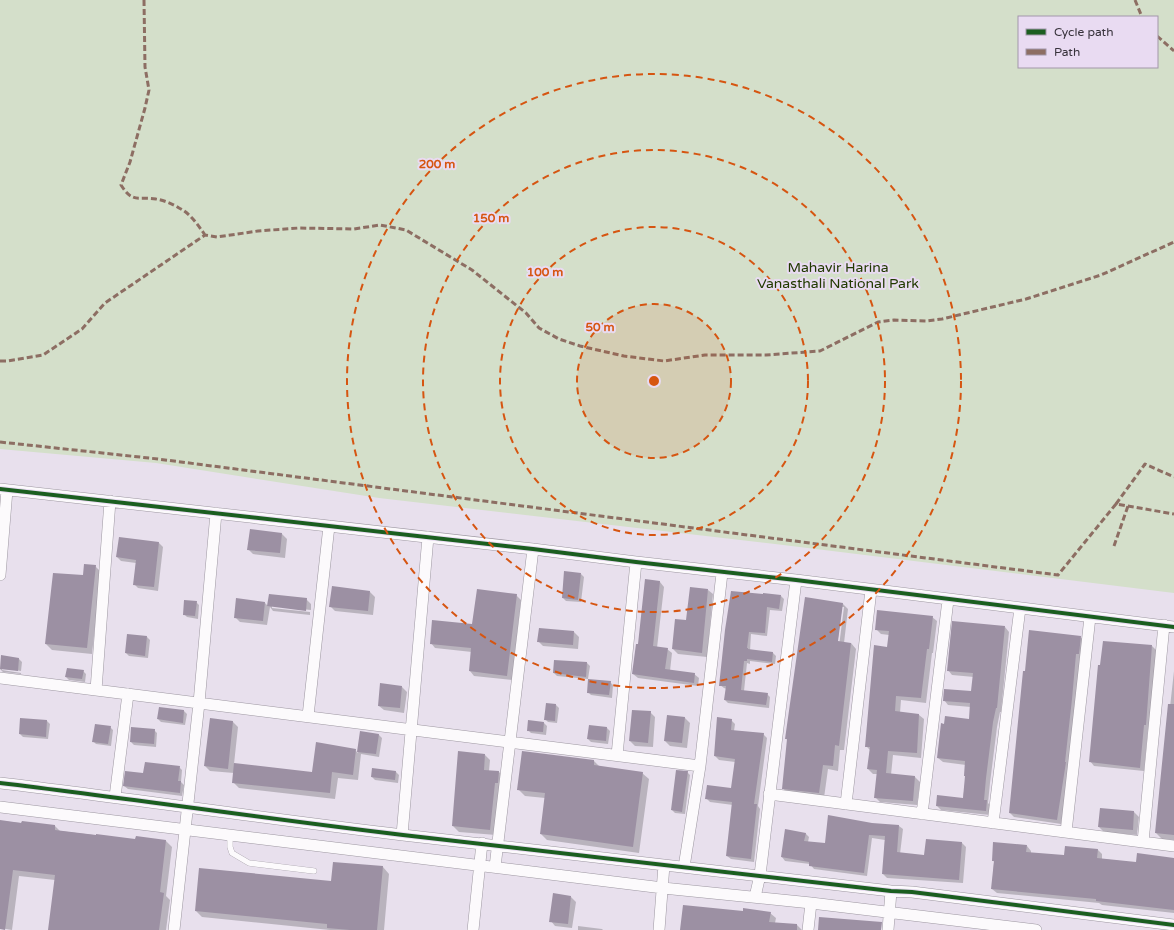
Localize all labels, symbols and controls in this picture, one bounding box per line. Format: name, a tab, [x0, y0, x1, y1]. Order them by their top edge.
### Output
legend	[1018, 16, 1158, 68]
text: Cycle path	[1054, 25, 1113, 39]
text: Path	[1054, 45, 1080, 59]
text: 200 m	[419, 157, 455, 171]
text: 150 m	[473, 211, 509, 225]
park label: Mahavir Harina Vanasthali National Park	[757, 259, 919, 292]
text: 100 m	[527, 265, 563, 279]
text: 50 m	[585, 320, 615, 334]
centre of rings	[647, 374, 661, 388]

